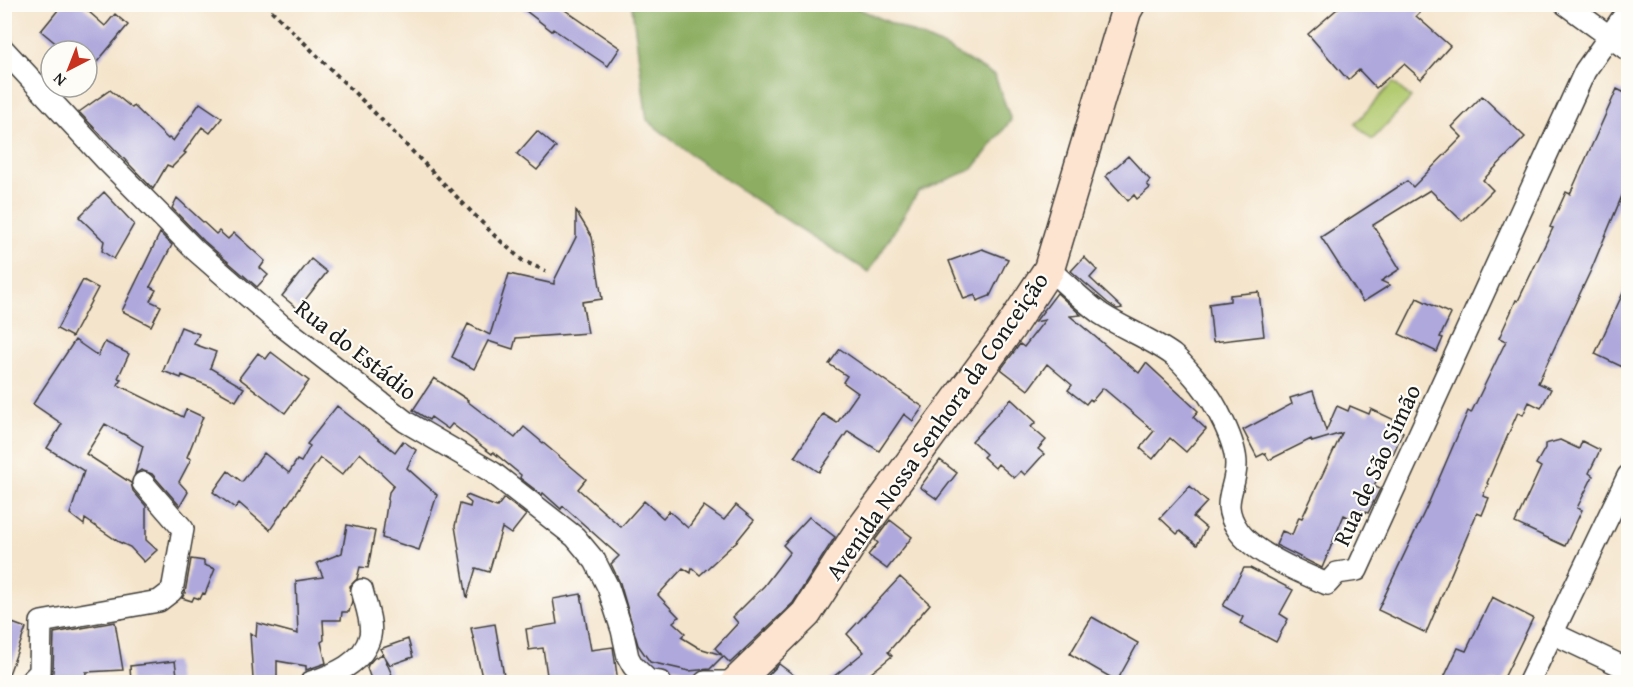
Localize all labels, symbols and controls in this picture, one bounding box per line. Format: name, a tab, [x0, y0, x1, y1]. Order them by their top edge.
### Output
north arrow	[39, 39, 99, 99]
text: N	[47, 67, 71, 93]
street label: Avenida Nossa Senhora da Conceição	[816, 265, 1057, 587]
street label: Rua do Estádio	[288, 291, 425, 409]
street label: Rua de São Simão	[1324, 378, 1429, 552]

